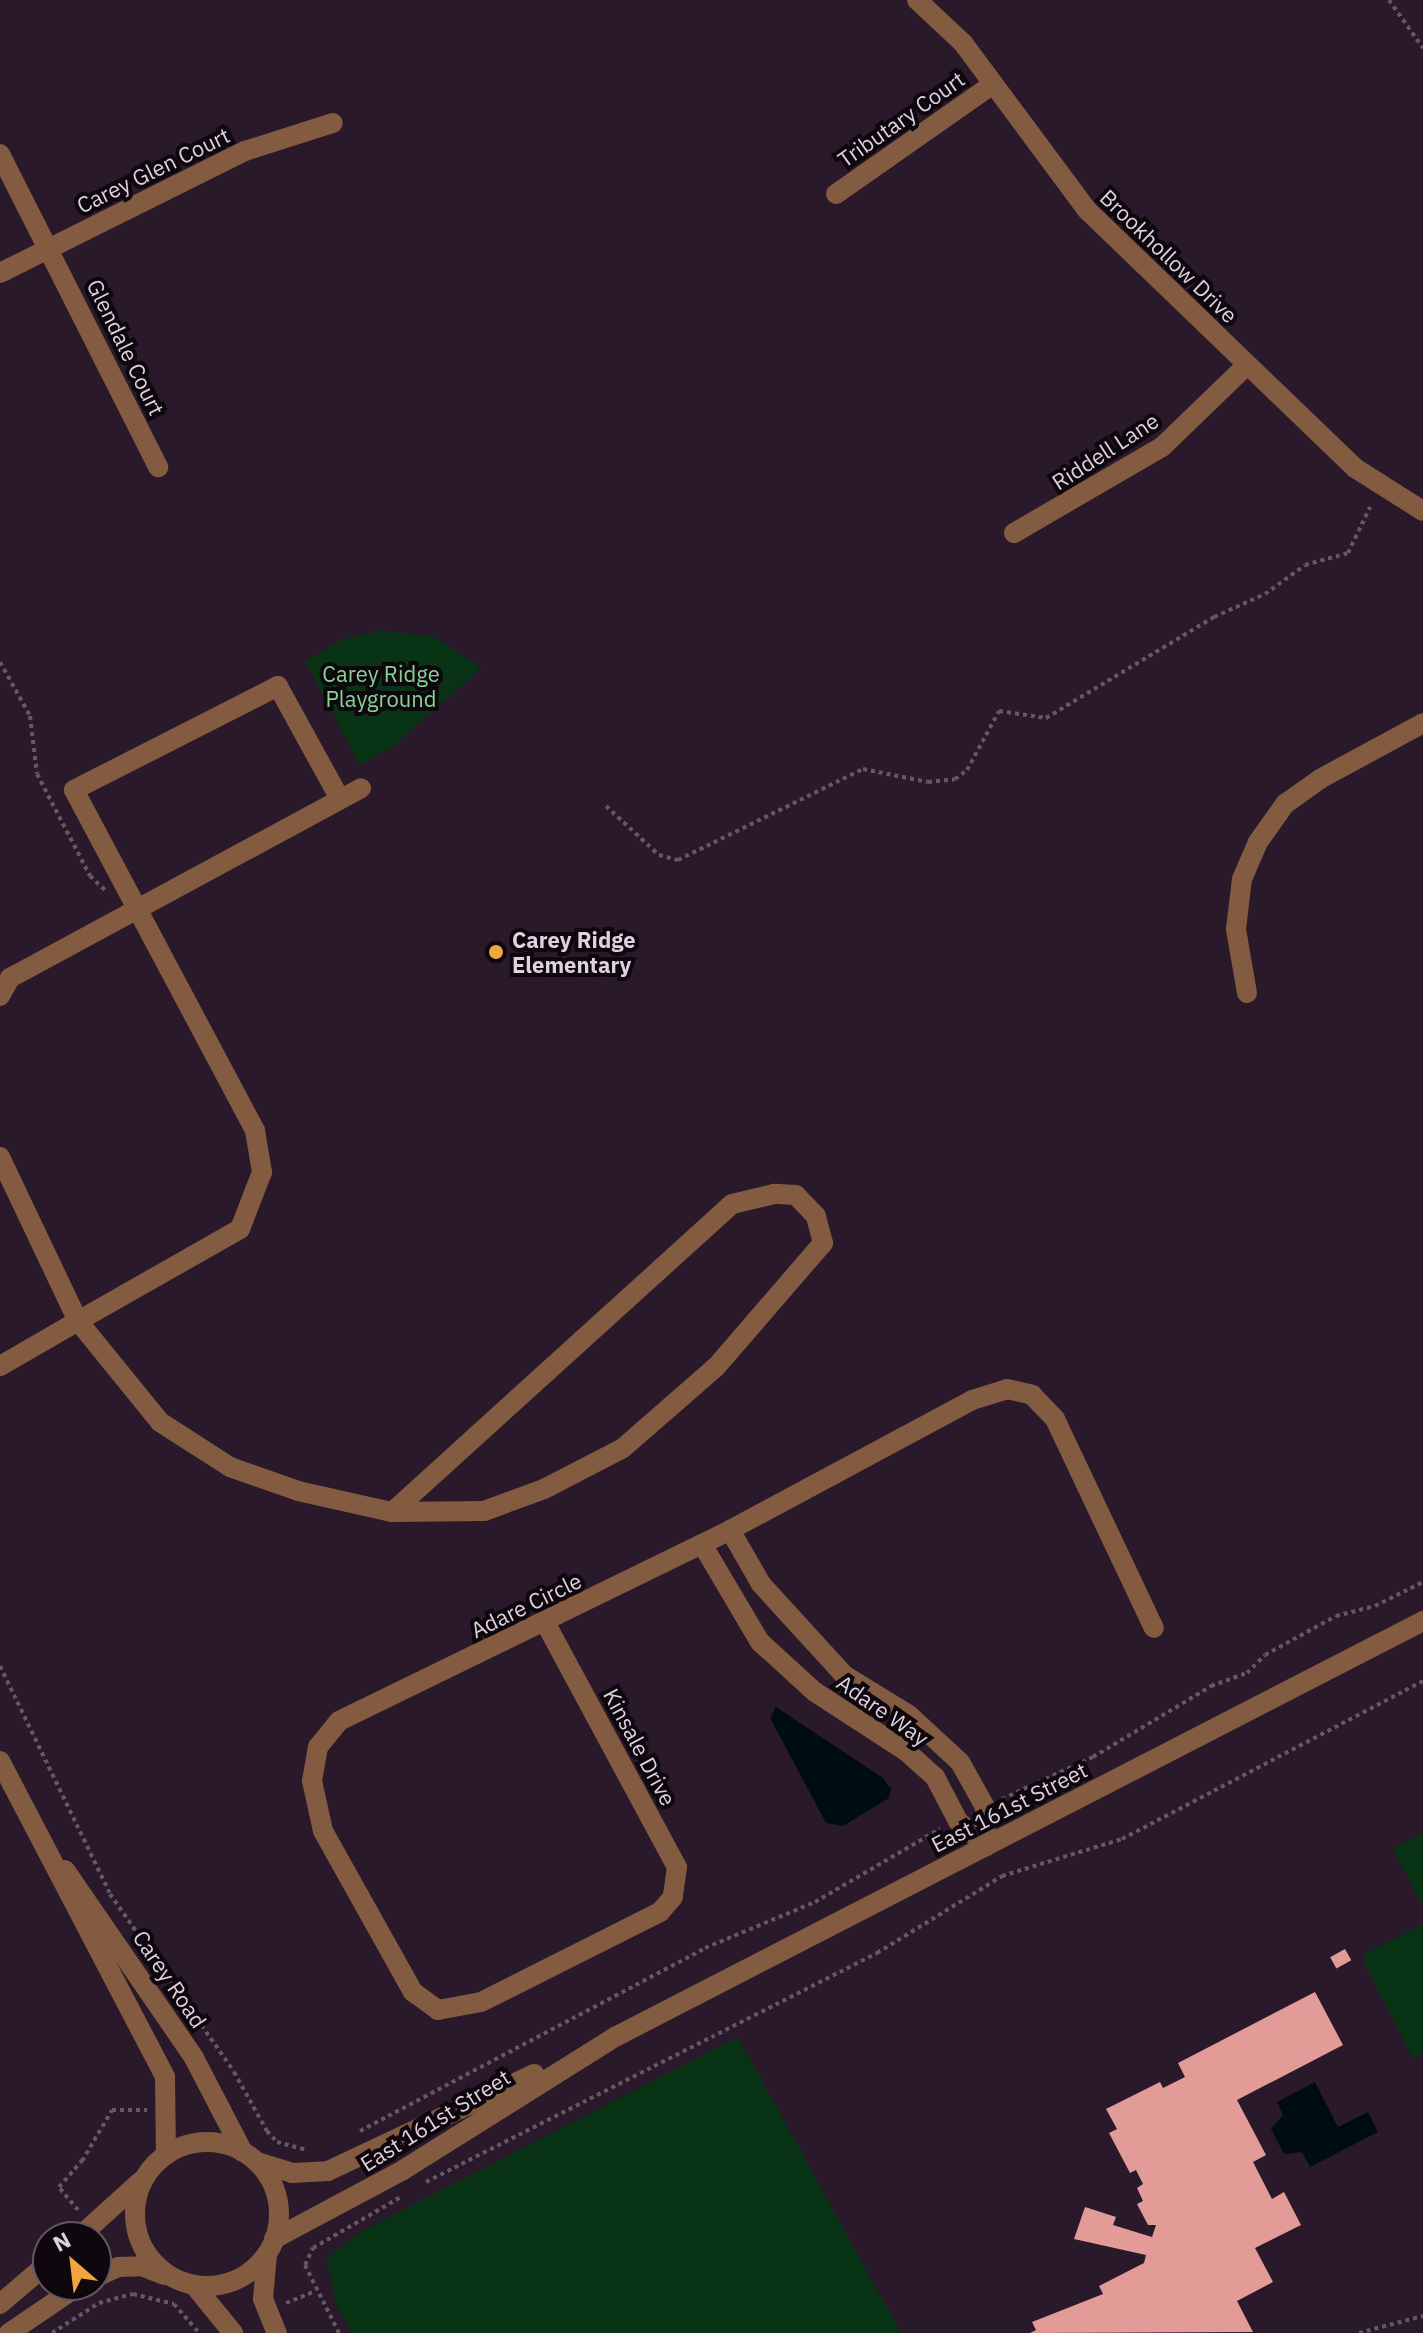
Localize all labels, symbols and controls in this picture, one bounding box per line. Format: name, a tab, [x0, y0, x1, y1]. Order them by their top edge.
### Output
street label: Tributary Court	[833, 66, 969, 172]
street label: Carey Glen Court	[72, 122, 234, 218]
street label: Brookhollow Drive	[1095, 184, 1243, 328]
street label: Glendale Court	[82, 275, 170, 419]
street label: Riddell Lane	[1047, 407, 1163, 495]
park label: Carey Ridge Playground	[322, 660, 440, 712]
place label: Carey Ridge Elementary	[512, 926, 636, 978]
marker: Carey Ridge Elementary	[487, 943, 505, 961]
street label: Adare Circle	[466, 1567, 586, 1643]
street label: Adare Way	[832, 1669, 934, 1751]
street label: Kinsale Drive	[598, 1684, 682, 1810]
street label: East 161st Street	[927, 1756, 1091, 1858]
street label: Carey Road	[128, 1925, 212, 2033]
street label: East 161st Street	[355, 2063, 515, 2177]
north arrow	[32, 2221, 112, 2301]
text: N	[48, 2225, 75, 2258]

